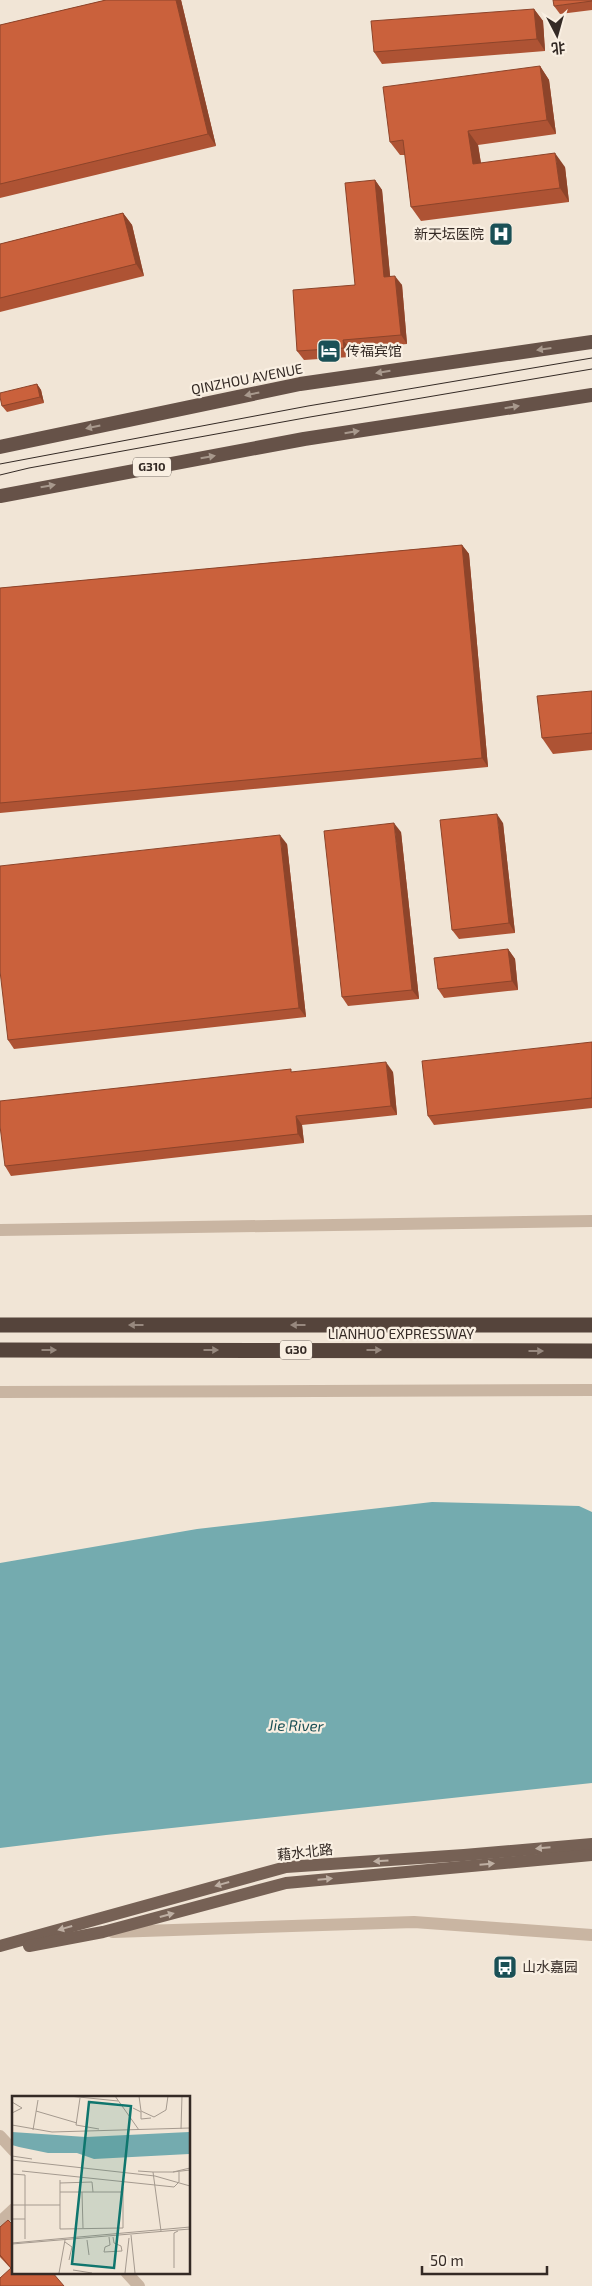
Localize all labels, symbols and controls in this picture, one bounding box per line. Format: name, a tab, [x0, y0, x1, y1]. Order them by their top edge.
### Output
north arrow	[532, 10, 582, 60]
text: 北	[551, 39, 566, 58]
hospital icon: 新天坛医院	[488, 221, 514, 247]
place label: 新天坛医院	[414, 225, 484, 242]
hotel icon: 传福宾馆	[316, 338, 342, 364]
place label: 传福宾馆	[346, 342, 402, 359]
one-way arrow	[535, 345, 551, 353]
street label: QINZHOU AVENUE	[190, 359, 304, 398]
one-way arrow	[375, 368, 391, 376]
one-way arrow	[245, 390, 260, 398]
one-way arrow	[505, 403, 521, 411]
one-way arrow	[86, 423, 101, 431]
one-way arrow	[344, 427, 360, 435]
one-way arrow	[200, 452, 216, 460]
road number: G310	[133, 458, 171, 477]
one-way arrow	[40, 482, 56, 490]
one-way arrow	[128, 1321, 144, 1329]
one-way arrow	[290, 1321, 306, 1329]
street label: LIANHUO EXPRESSWAY	[328, 1325, 474, 1342]
road number: G30	[280, 1340, 312, 1360]
one-way arrow	[41, 1346, 57, 1354]
one-way arrow	[203, 1346, 219, 1354]
one-way arrow	[366, 1346, 382, 1354]
one-way arrow	[528, 1347, 544, 1355]
water label: Jie River	[267, 1716, 325, 1734]
street label: 藉水北路	[276, 1840, 334, 1863]
one-way arrow	[535, 1845, 551, 1853]
one-way arrow	[373, 1857, 389, 1865]
one-way arrow	[480, 1860, 496, 1868]
one-way arrow	[318, 1875, 334, 1883]
one-way arrow	[214, 1881, 229, 1889]
one-way arrow	[160, 1910, 175, 1918]
one-way arrow	[57, 1924, 73, 1932]
bus stop icon: 山水嘉园	[492, 1954, 518, 1980]
place label: 山水嘉园	[522, 1958, 578, 1975]
inset map	[12, 2096, 190, 2274]
scale bar	[422, 2244, 547, 2276]
text: 50 m	[430, 2251, 464, 2269]

